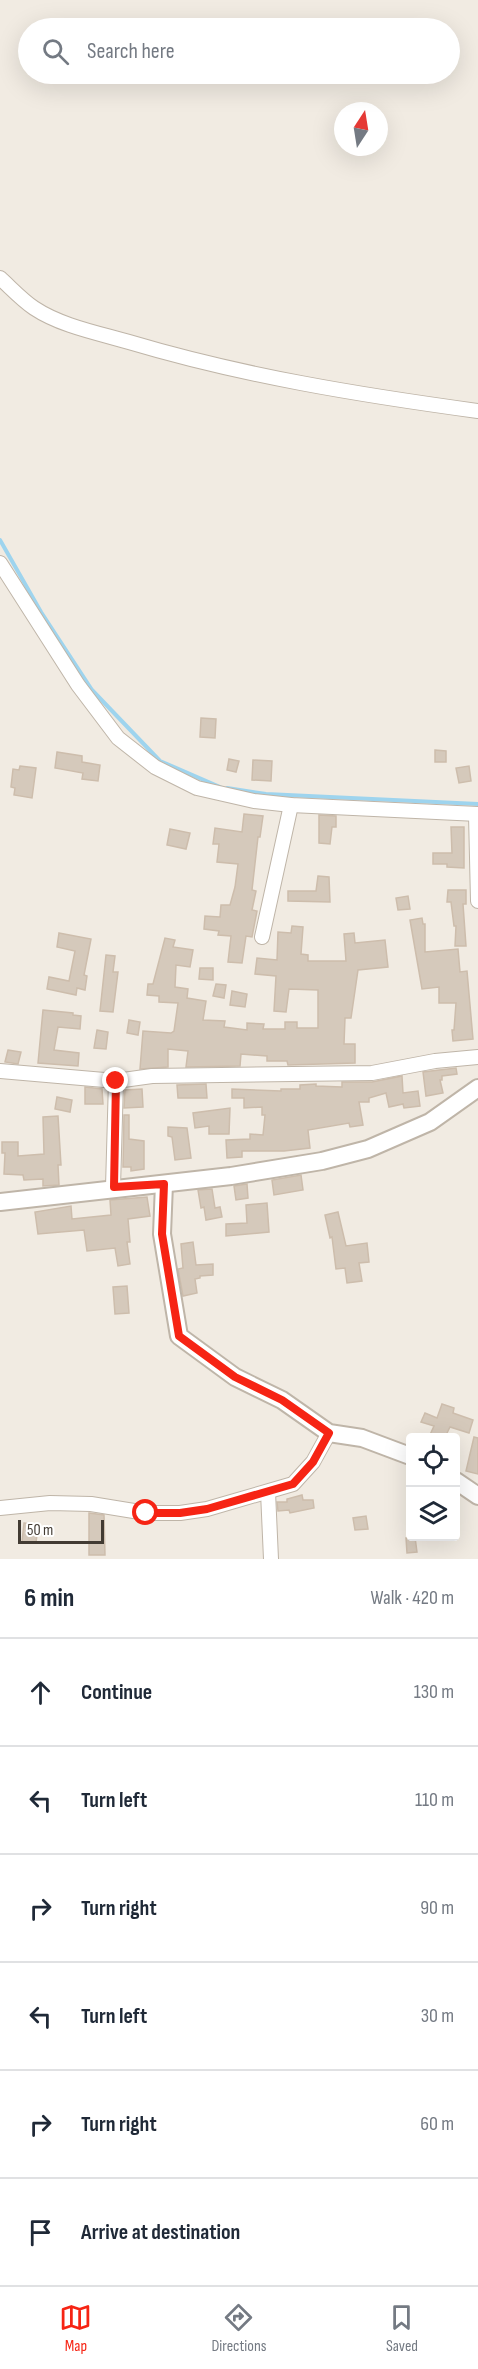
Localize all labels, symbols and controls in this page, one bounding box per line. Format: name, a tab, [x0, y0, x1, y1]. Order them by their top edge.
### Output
search box	[18, 18, 460, 84]
icon: search	[39, 35, 72, 68]
text: Search here	[87, 38, 174, 65]
north arrow	[334, 102, 388, 156]
route end	[102, 1067, 128, 1093]
map controls	[406, 1433, 460, 1541]
button: locate	[406, 1433, 460, 1487]
button: layers	[406, 1487, 460, 1541]
route start	[132, 1499, 158, 1525]
scale bar	[18, 1517, 104, 1544]
text: 50 m	[27, 1521, 53, 1540]
text: 6 min	[24, 1583, 74, 1614]
text: Walk · 420 m	[370, 1586, 454, 1610]
icon: ahead	[24, 1676, 57, 1709]
text: Continue	[81, 1679, 152, 1706]
text: 130 m	[414, 1680, 454, 1704]
icon: left	[24, 1784, 57, 1817]
text: Turn left	[81, 1787, 147, 1814]
text: 110 m	[415, 1788, 454, 1812]
icon: right	[24, 1892, 57, 1925]
text: Turn right	[81, 1895, 157, 1922]
text: 90 m	[420, 1896, 454, 1920]
icon: left	[24, 2000, 57, 2033]
text: Turn left	[81, 2003, 147, 2030]
text: 30 m	[421, 2004, 454, 2028]
icon: right	[24, 2108, 57, 2141]
text: Turn right	[81, 2111, 157, 2138]
text: 60 m	[420, 2112, 454, 2136]
icon: arrive	[24, 2216, 57, 2249]
text: Arrive at destination	[81, 2219, 240, 2246]
tab: Map	[59, 2301, 92, 2356]
tab: Directions	[211, 2301, 266, 2356]
tab: Saved	[385, 2301, 418, 2356]

